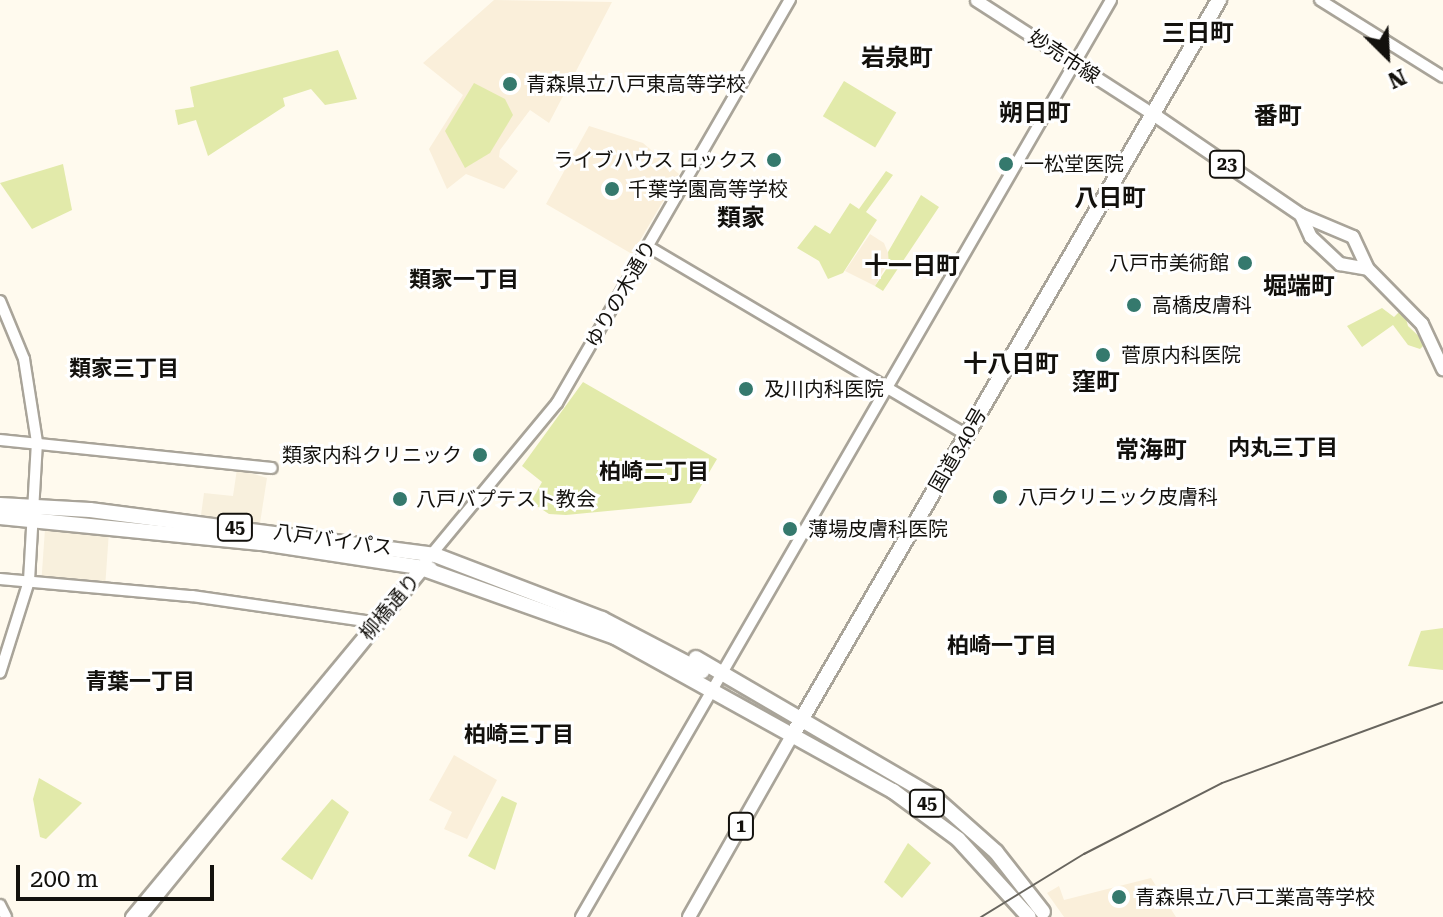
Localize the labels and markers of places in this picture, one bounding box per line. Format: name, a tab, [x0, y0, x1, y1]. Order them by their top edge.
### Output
place label: 青森県立八戸東高等学校	[526, 72, 746, 96]
marker: 青森県立八戸東高等学校	[501, 75, 519, 93]
place label: ライブハウス ロックス	[553, 148, 758, 172]
marker: ライブハウス ロックス	[765, 151, 783, 169]
place label: 一松堂医院	[1024, 152, 1124, 176]
marker: 一松堂医院	[995, 153, 1017, 175]
place label: 千葉学園高等学校	[628, 177, 788, 201]
marker: 千葉学園高等学校	[603, 180, 621, 198]
place label: 八戸市美術館	[1109, 251, 1229, 275]
marker: 八戸市美術館	[1236, 254, 1254, 272]
place label: 高橋皮膚科	[1152, 293, 1252, 317]
marker: 高橋皮膚科	[1123, 294, 1145, 316]
place label: 菅原内科医院	[1121, 343, 1241, 367]
marker: 菅原内科医院	[1092, 344, 1114, 366]
place label: 及川内科医院	[764, 377, 884, 401]
marker: 及川内科医院	[735, 378, 757, 400]
place label: 類家内科クリニック	[282, 443, 462, 467]
marker: 類家内科クリニック	[469, 444, 491, 466]
place label: 八戸クリニック皮膚科	[1018, 485, 1218, 509]
marker: 八戸クリニック皮膚科	[989, 486, 1011, 508]
place label: 八戸バプテスト教会	[416, 487, 596, 511]
marker: 八戸バプテスト教会	[391, 490, 409, 508]
place label: 薄場皮膚科医院	[808, 517, 948, 541]
marker: 薄場皮膚科医院	[779, 518, 801, 540]
place label: 青森県立八戸工業高等学校	[1135, 885, 1375, 909]
marker: 青森県立八戸工業高等学校	[1110, 888, 1128, 906]

